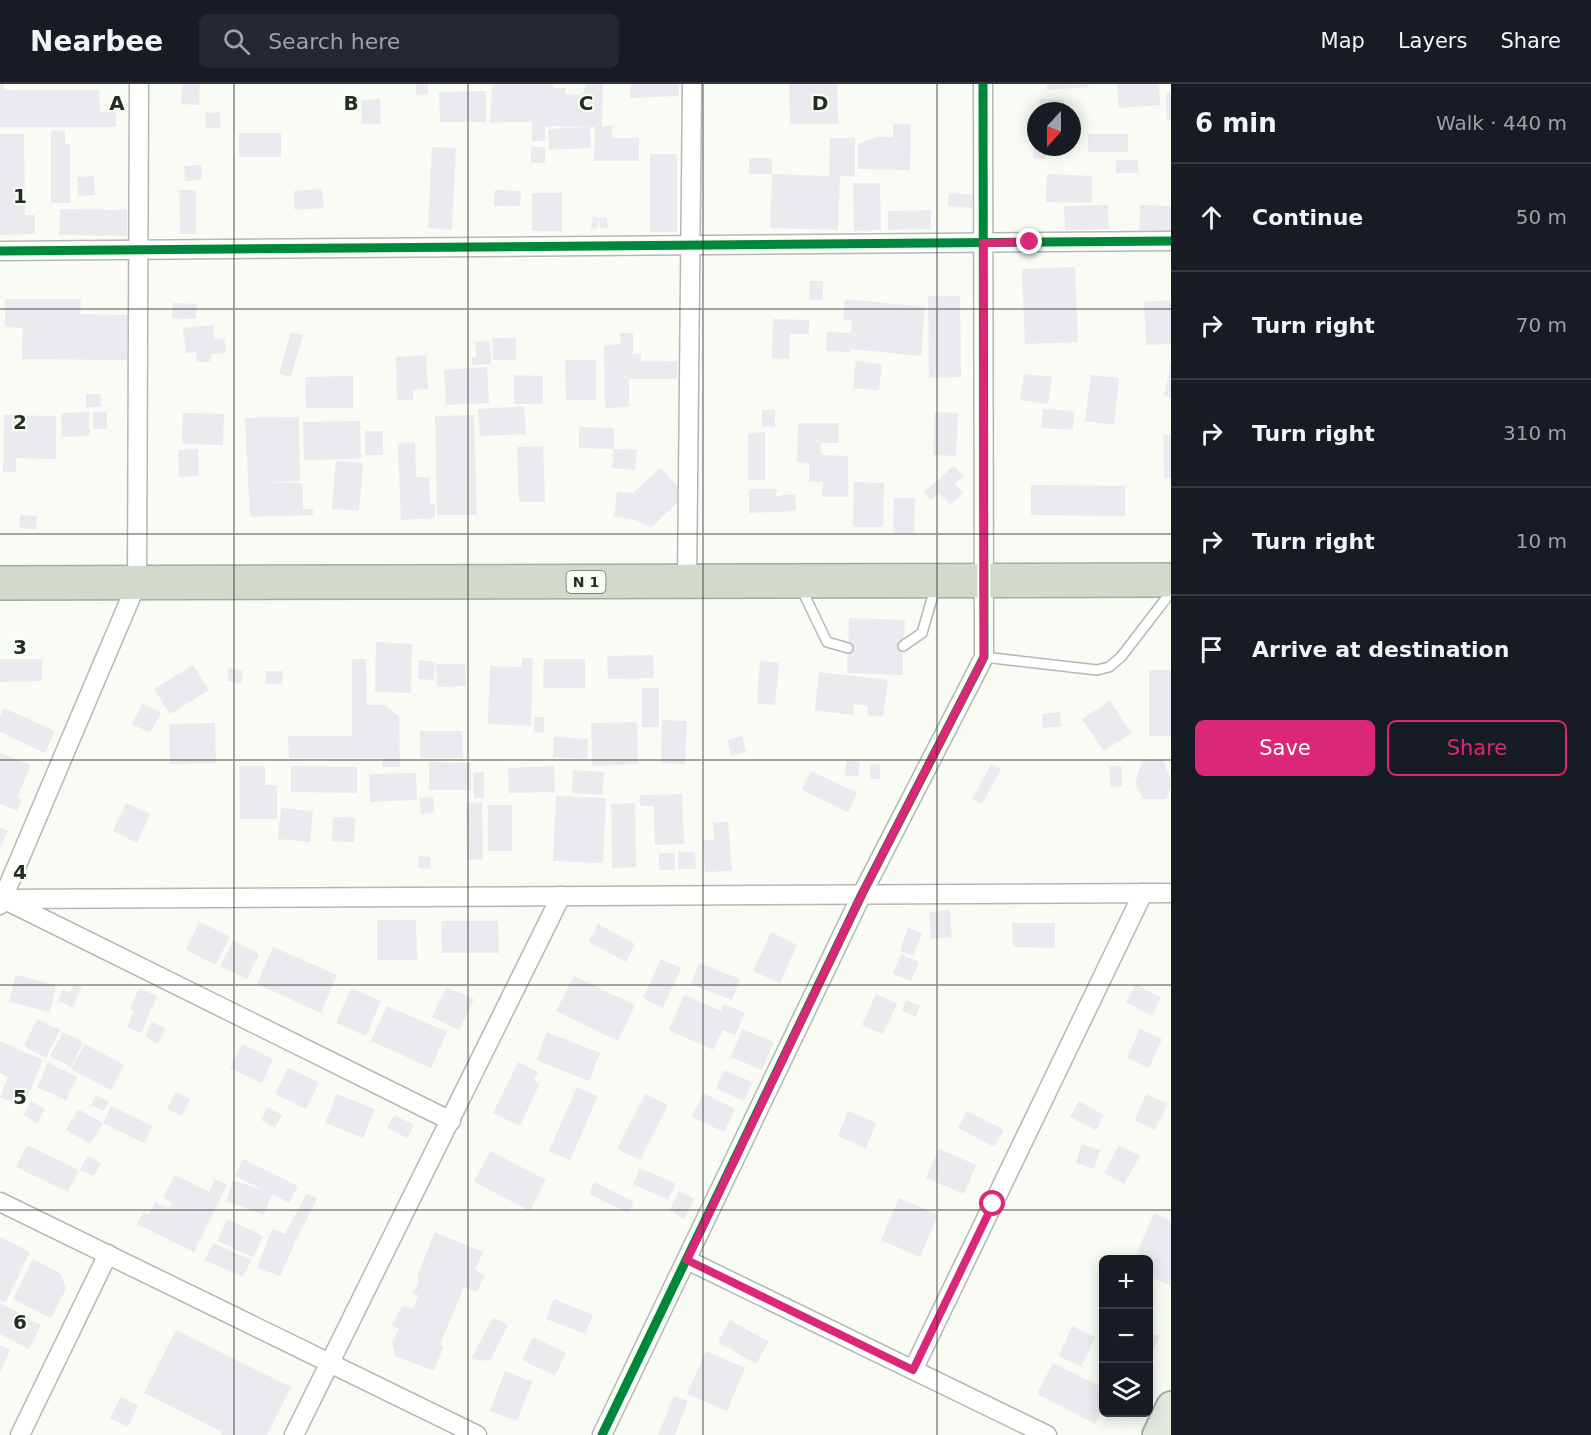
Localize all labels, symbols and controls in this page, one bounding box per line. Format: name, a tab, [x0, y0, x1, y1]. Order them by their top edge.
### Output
search box	[199, 14, 619, 68]
text: Nearbee	[30, 25, 163, 58]
icon: search	[220, 25, 253, 58]
text: Search here	[268, 29, 400, 54]
text: Map	[1321, 29, 1365, 53]
text: Layers	[1398, 29, 1467, 53]
text: Share	[1500, 29, 1561, 53]
text: A	[109, 91, 125, 115]
text: B	[343, 91, 359, 115]
text: C	[579, 91, 593, 115]
text: D	[812, 91, 828, 115]
north arrow	[1027, 102, 1081, 156]
text: 6 min	[1195, 108, 1277, 138]
text: Walk · 440 m	[1436, 111, 1567, 135]
text: 1	[13, 184, 27, 208]
icon: ahead	[1195, 201, 1228, 234]
text: Continue	[1252, 205, 1363, 230]
text: 50 m	[1516, 205, 1567, 229]
route end	[1016, 228, 1042, 254]
icon: right	[1195, 309, 1228, 342]
text: Turn right	[1252, 313, 1375, 338]
text: 70 m	[1516, 313, 1567, 337]
text: 2	[13, 410, 27, 434]
icon: right	[1195, 417, 1228, 450]
text: Turn right	[1252, 421, 1375, 446]
text: 310 m	[1503, 421, 1567, 445]
icon: right	[1195, 525, 1228, 558]
text: Turn right	[1252, 529, 1375, 554]
text: 10 m	[1516, 529, 1567, 553]
road number: N 1	[566, 571, 606, 593]
icon: arrive	[1195, 633, 1228, 666]
text: 3	[13, 635, 27, 659]
text: Arrive at destination	[1252, 637, 1509, 662]
button: Save	[1195, 720, 1375, 776]
button: Share	[1387, 720, 1567, 776]
text: 4	[13, 860, 27, 884]
text: 5	[13, 1085, 27, 1109]
route start	[979, 1190, 1005, 1216]
map controls	[1099, 1255, 1153, 1417]
button: +	[1099, 1255, 1153, 1309]
button: −	[1099, 1309, 1153, 1363]
text: 6	[13, 1310, 27, 1334]
button: layers	[1099, 1363, 1153, 1417]

